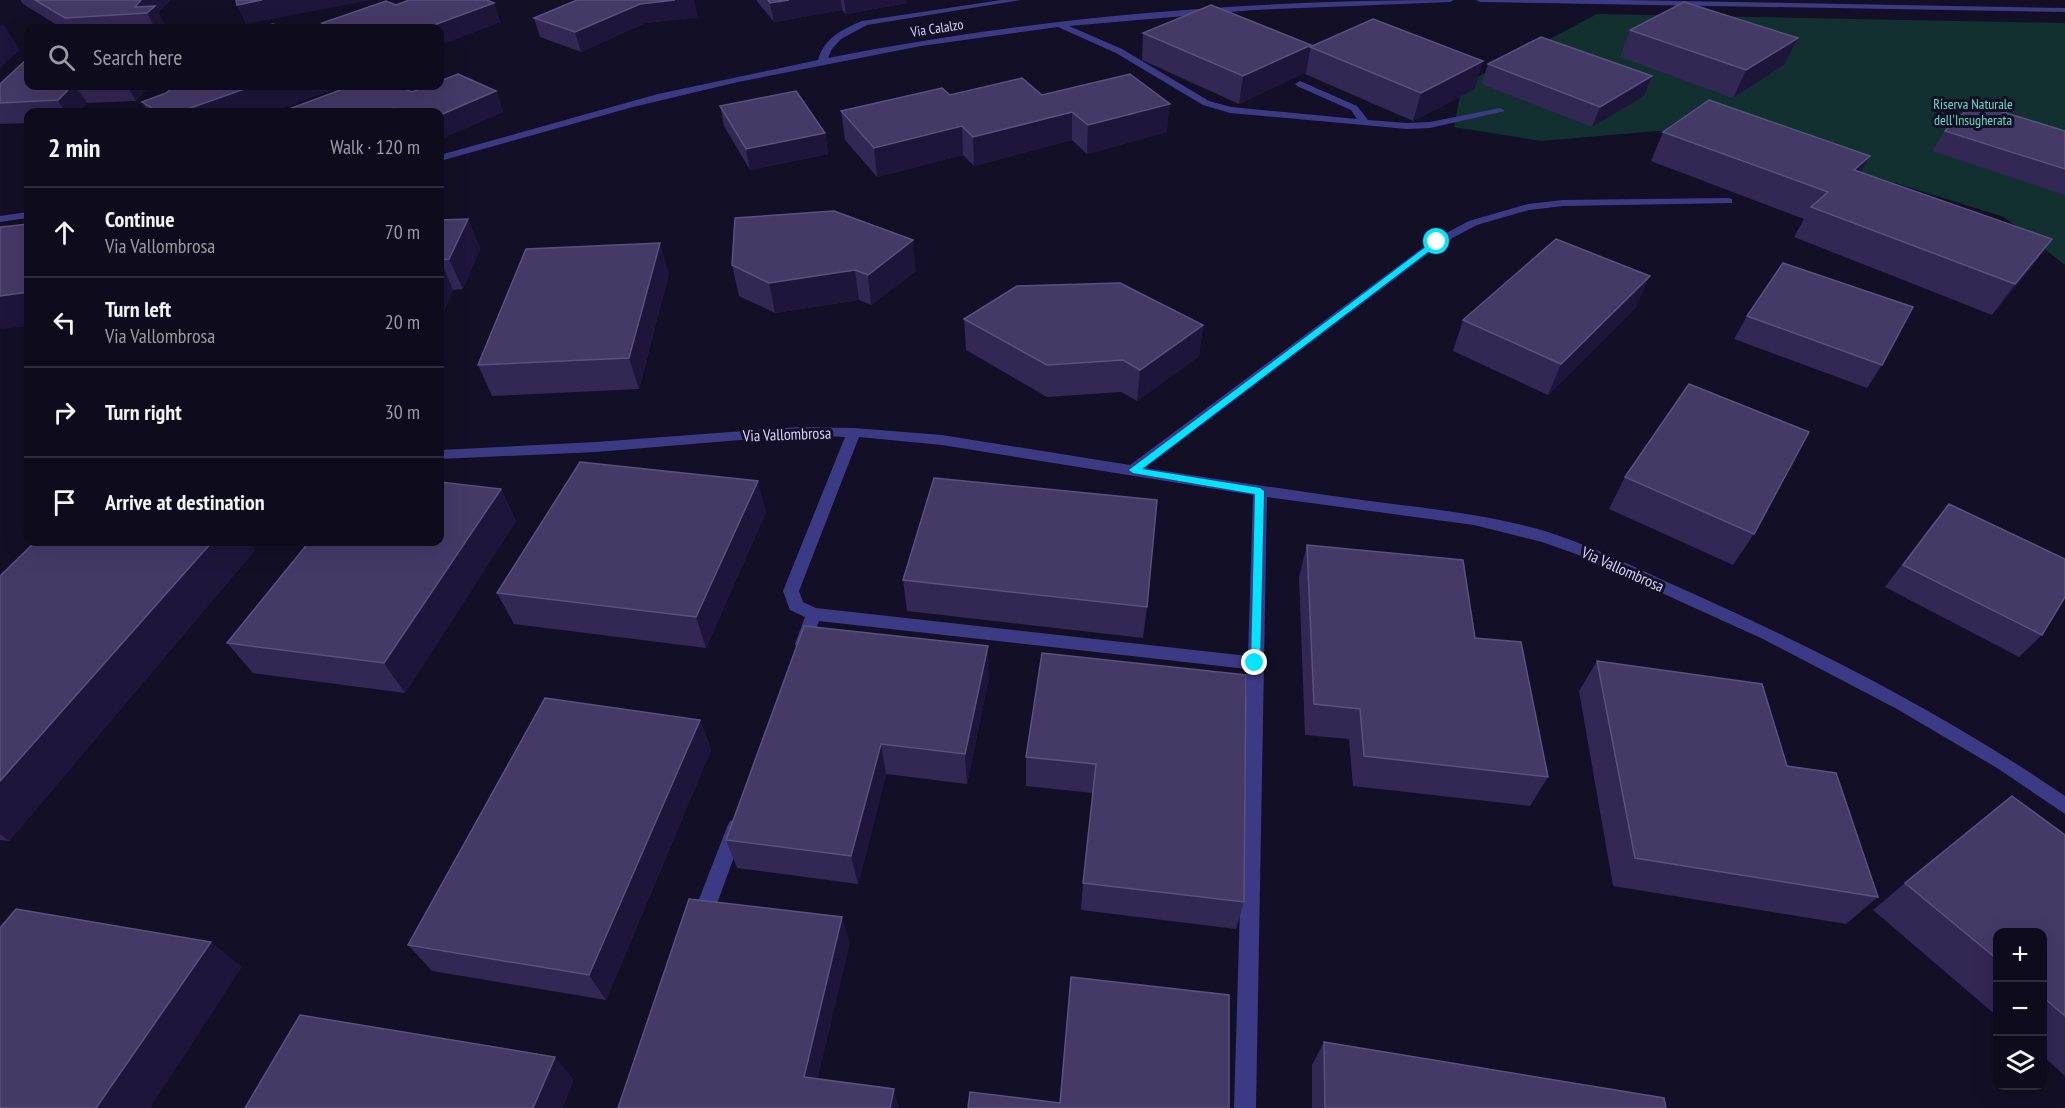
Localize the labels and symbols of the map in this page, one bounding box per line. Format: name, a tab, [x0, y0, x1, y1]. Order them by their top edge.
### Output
street label: Via Calalzo	[908, 15, 965, 41]
park label: Riserva Naturale dell'Insugherata	[1933, 95, 2013, 129]
route start	[1423, 228, 1449, 254]
street label: Via Vallombrosa	[742, 422, 831, 446]
street label: Via Vallombrosa	[1578, 542, 1667, 596]
route end	[1241, 649, 1267, 675]

